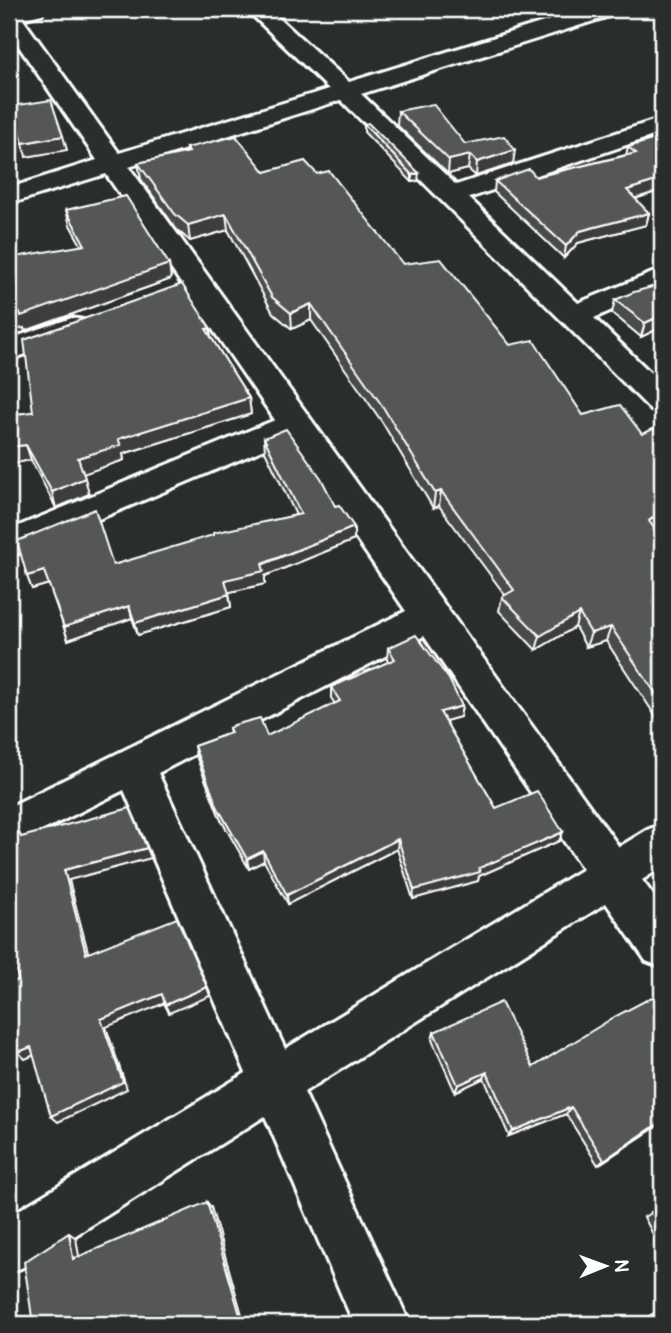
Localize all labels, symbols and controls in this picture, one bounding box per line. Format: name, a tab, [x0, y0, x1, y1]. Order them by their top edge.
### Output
north arrow	[570, 1232, 640, 1302]
text: N	[609, 1259, 633, 1272]

